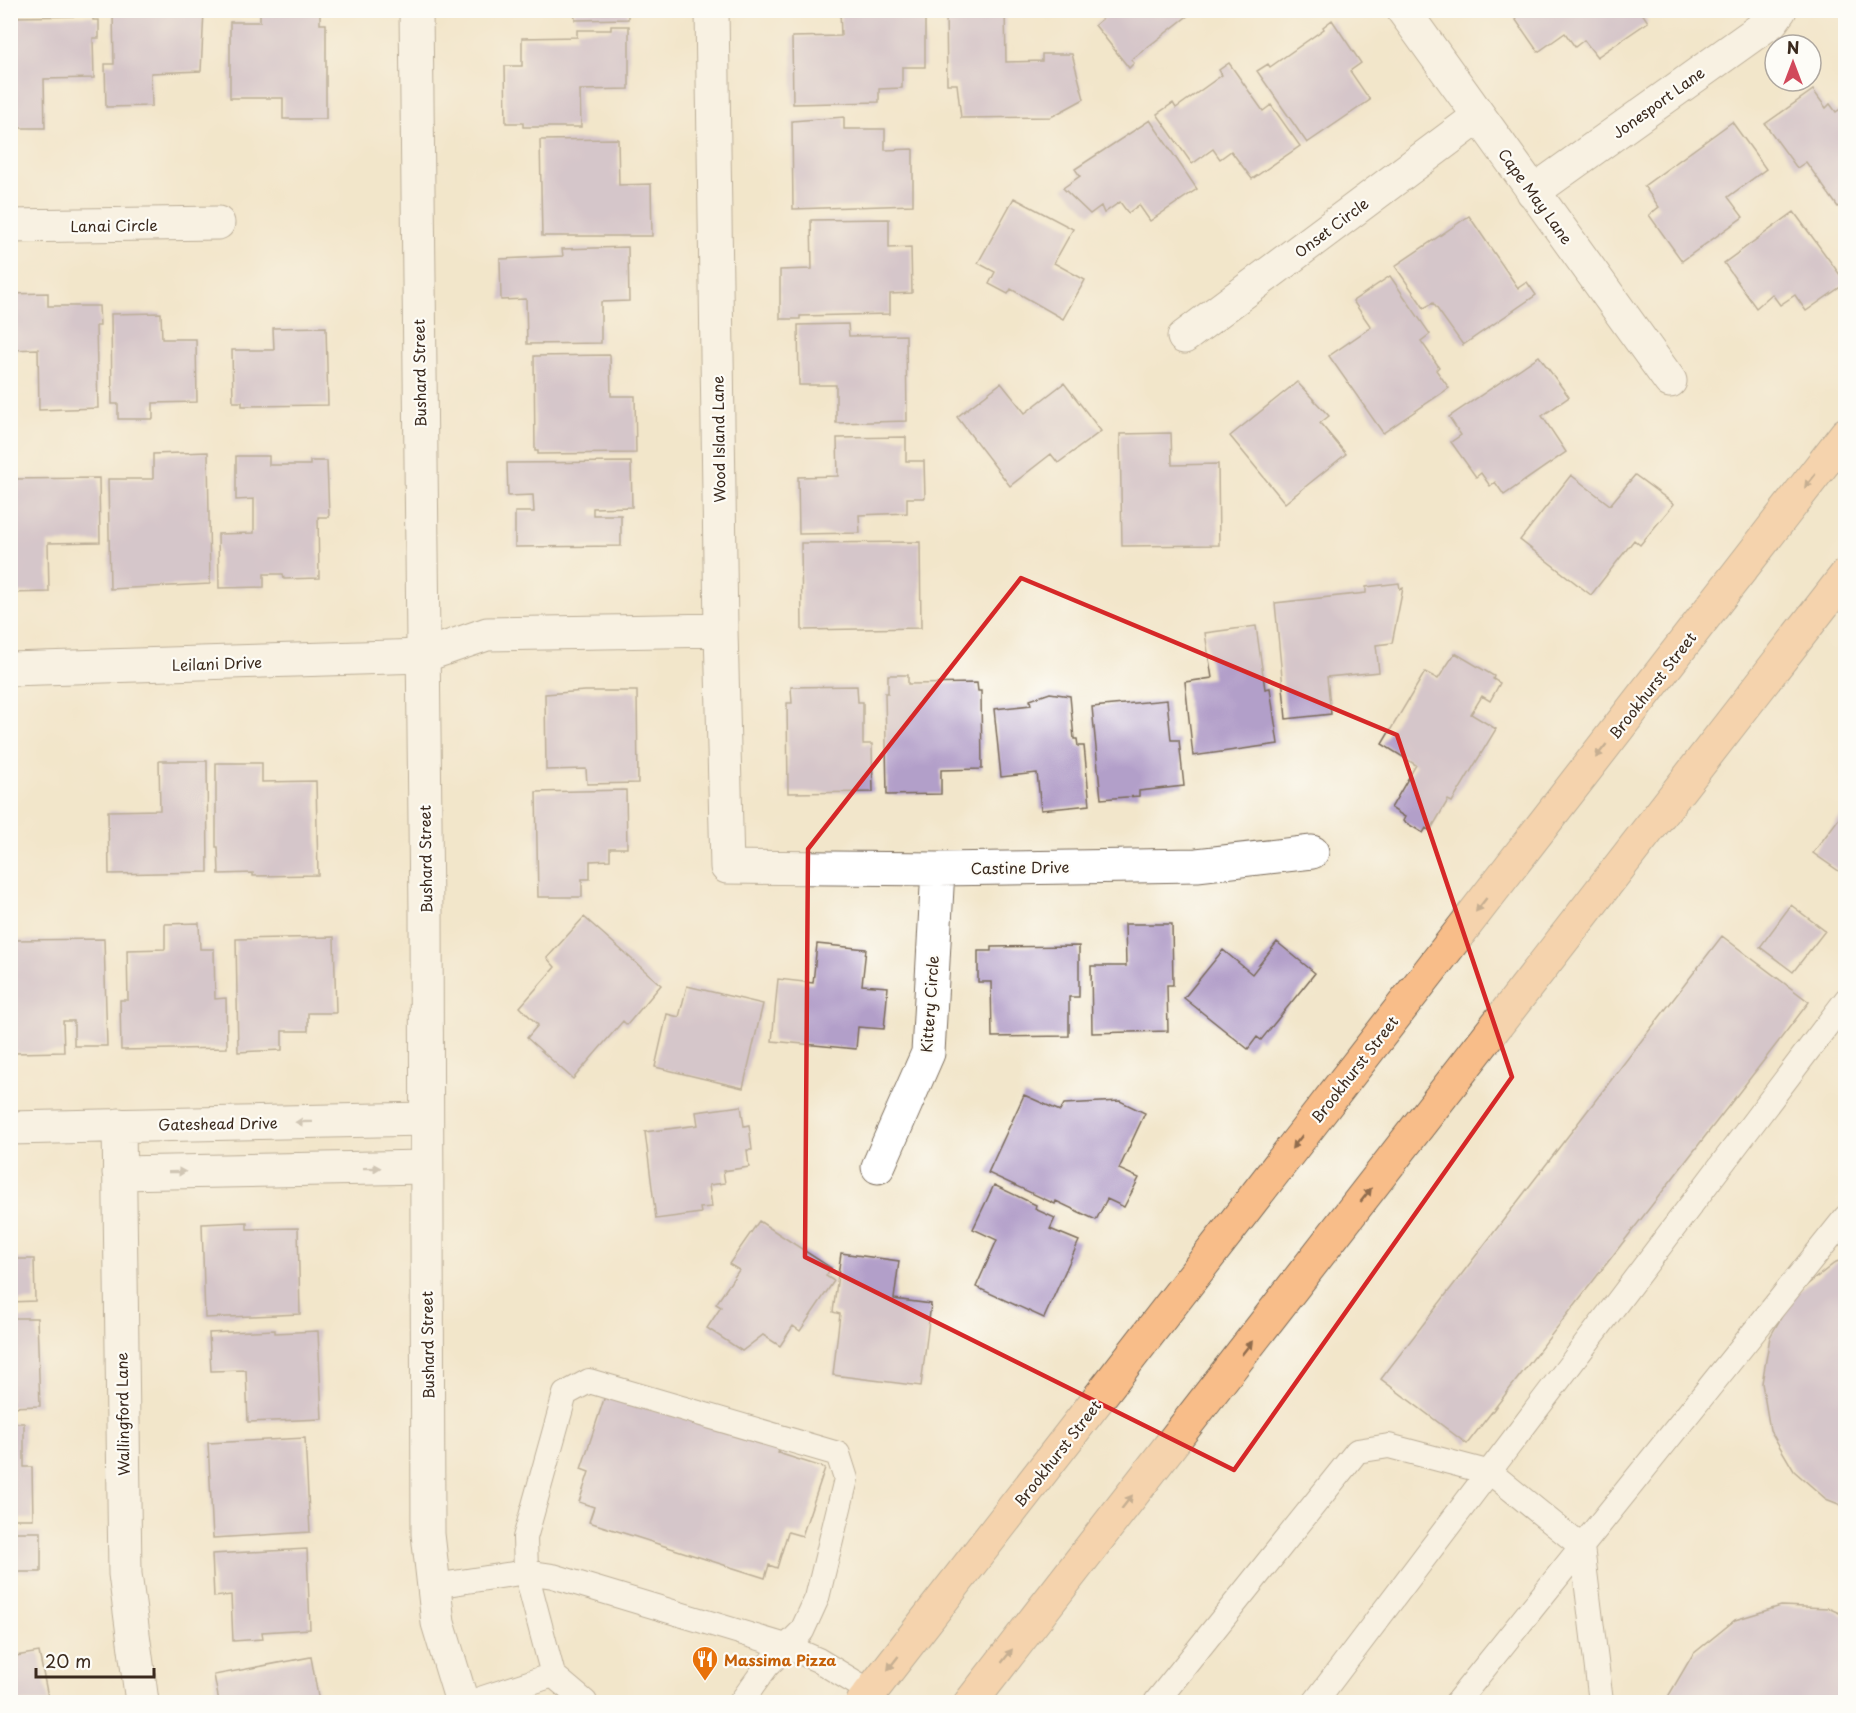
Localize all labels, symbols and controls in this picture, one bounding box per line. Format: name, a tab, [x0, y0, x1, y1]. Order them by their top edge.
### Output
north arrow	[1763, 33, 1823, 93]
text: N	[1787, 35, 1799, 59]
street label: Jonesport Lane	[1607, 60, 1709, 144]
street label: Cape May Lane	[1493, 143, 1579, 249]
street label: Onset Circle	[1289, 191, 1373, 263]
street label: Lanai Circle	[70, 213, 158, 237]
street label: Bushard Street	[407, 319, 431, 427]
street label: Wood Island Lane	[705, 375, 731, 503]
one-way arrow	[1804, 473, 1816, 488]
street label: Brookhurst Street	[1603, 627, 1701, 743]
street label: Leilani Drive	[171, 650, 263, 676]
one-way arrow	[1595, 744, 1607, 759]
street label: Bushard Street	[413, 805, 437, 913]
street label: Castine Drive	[971, 855, 1069, 879]
one-way arrow	[1476, 898, 1488, 913]
street label: Kittery Circle	[914, 955, 944, 1053]
street label: Brookhurst Street	[1305, 1011, 1403, 1127]
street label: Gateshead Drive	[158, 1110, 278, 1136]
one-way arrow	[294, 1117, 313, 1126]
one-way arrow	[1292, 1135, 1304, 1150]
one-way arrow	[363, 1163, 382, 1173]
one-way arrow	[168, 1167, 187, 1177]
one-way arrow	[1360, 1187, 1372, 1202]
street label: Bushard Street	[415, 1291, 439, 1399]
one-way arrow	[1240, 1341, 1252, 1356]
street label: Wallingford Lane	[109, 1352, 135, 1476]
street label: Brookhurst Street	[1008, 1395, 1106, 1511]
one-way arrow	[1120, 1495, 1132, 1510]
scale bar	[36, 1641, 154, 1679]
restaurant icon: Massima Pizza	[690, 1644, 720, 1682]
text: 20 m	[45, 1647, 91, 1674]
place label: Massima Pizza	[724, 1648, 836, 1671]
one-way arrow	[1001, 1649, 1013, 1664]
one-way arrow	[888, 1656, 900, 1671]

